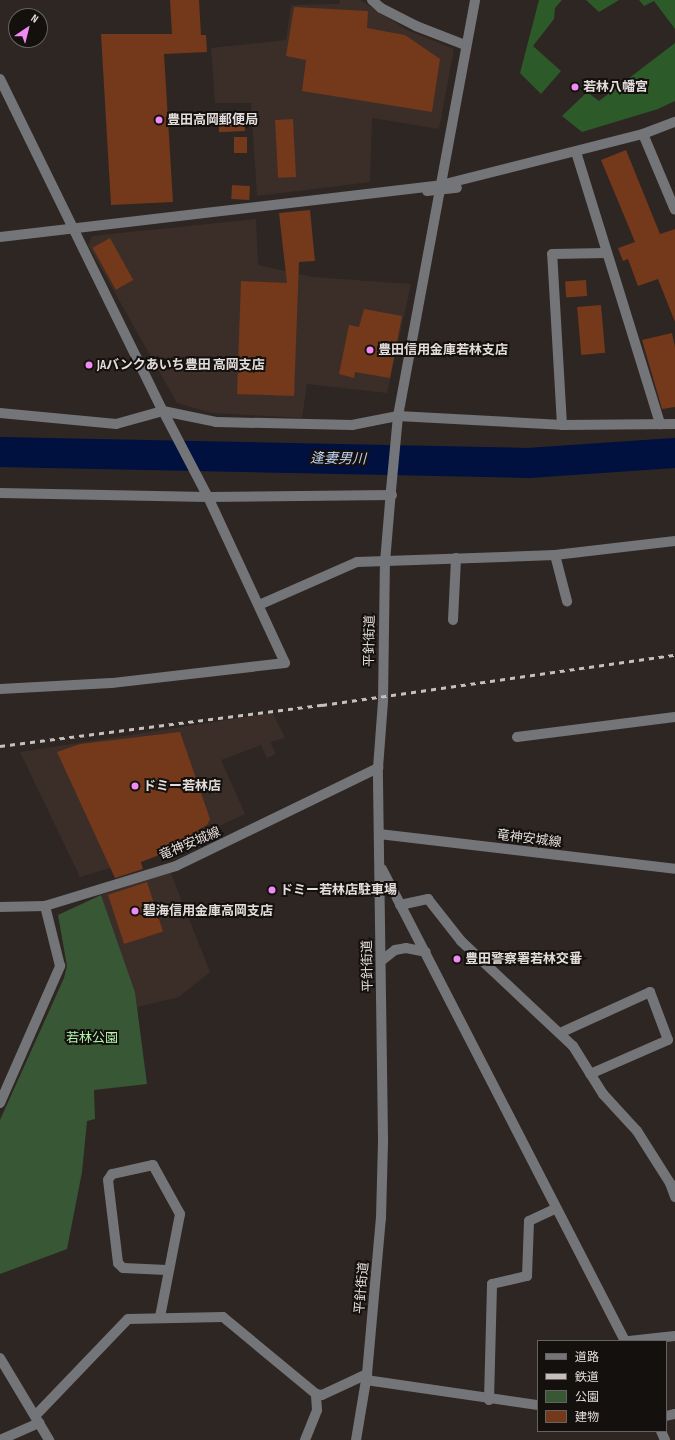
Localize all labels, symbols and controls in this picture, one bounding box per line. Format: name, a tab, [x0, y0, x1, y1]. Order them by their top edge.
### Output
north arrow	[8, 8, 48, 48]
text: N	[28, 12, 41, 26]
place label: 若林八幡宮	[583, 79, 648, 95]
marker: 若林八幡宮	[570, 82, 580, 92]
place label: 豊田高岡郵便局	[167, 112, 258, 128]
marker: 豊田高岡郵便局	[154, 115, 164, 125]
place label: 豊田信用金庫若林支店	[378, 342, 508, 358]
marker: 豊田信用金庫若林支店	[365, 345, 375, 355]
place label: JAバンクあいち豊田 高岡支店	[97, 357, 264, 373]
marker: JAバンクあいち豊田 高岡支店	[84, 360, 94, 370]
water label: 逢妻男川	[310, 450, 366, 468]
street label: 平針街道	[362, 615, 378, 667]
place label: ドミー若林店	[143, 778, 221, 794]
marker: ドミー若林店	[130, 781, 140, 791]
street label: 竜神安城線	[157, 824, 223, 864]
street label: 竜神安城線	[496, 827, 562, 851]
place label: ドミー若林店駐車場	[280, 882, 397, 898]
marker: ドミー若林店駐車場	[267, 885, 277, 895]
place label: 碧海信用金庫高岡支店	[143, 903, 273, 919]
marker: 碧海信用金庫高岡支店	[130, 906, 140, 916]
street label: 平針街道	[360, 940, 376, 992]
place label: 豊田警察署若林交番	[465, 951, 582, 967]
marker: 豊田警察署若林交番	[452, 954, 462, 964]
park label: 若林公園	[66, 1030, 118, 1046]
street label: 平針街道	[352, 1261, 372, 1315]
legend	[537, 1340, 667, 1432]
text: 道路	[575, 1350, 599, 1365]
text: 鉄道	[575, 1370, 599, 1385]
text: 公園	[575, 1390, 599, 1405]
text: 建物	[575, 1410, 599, 1425]

